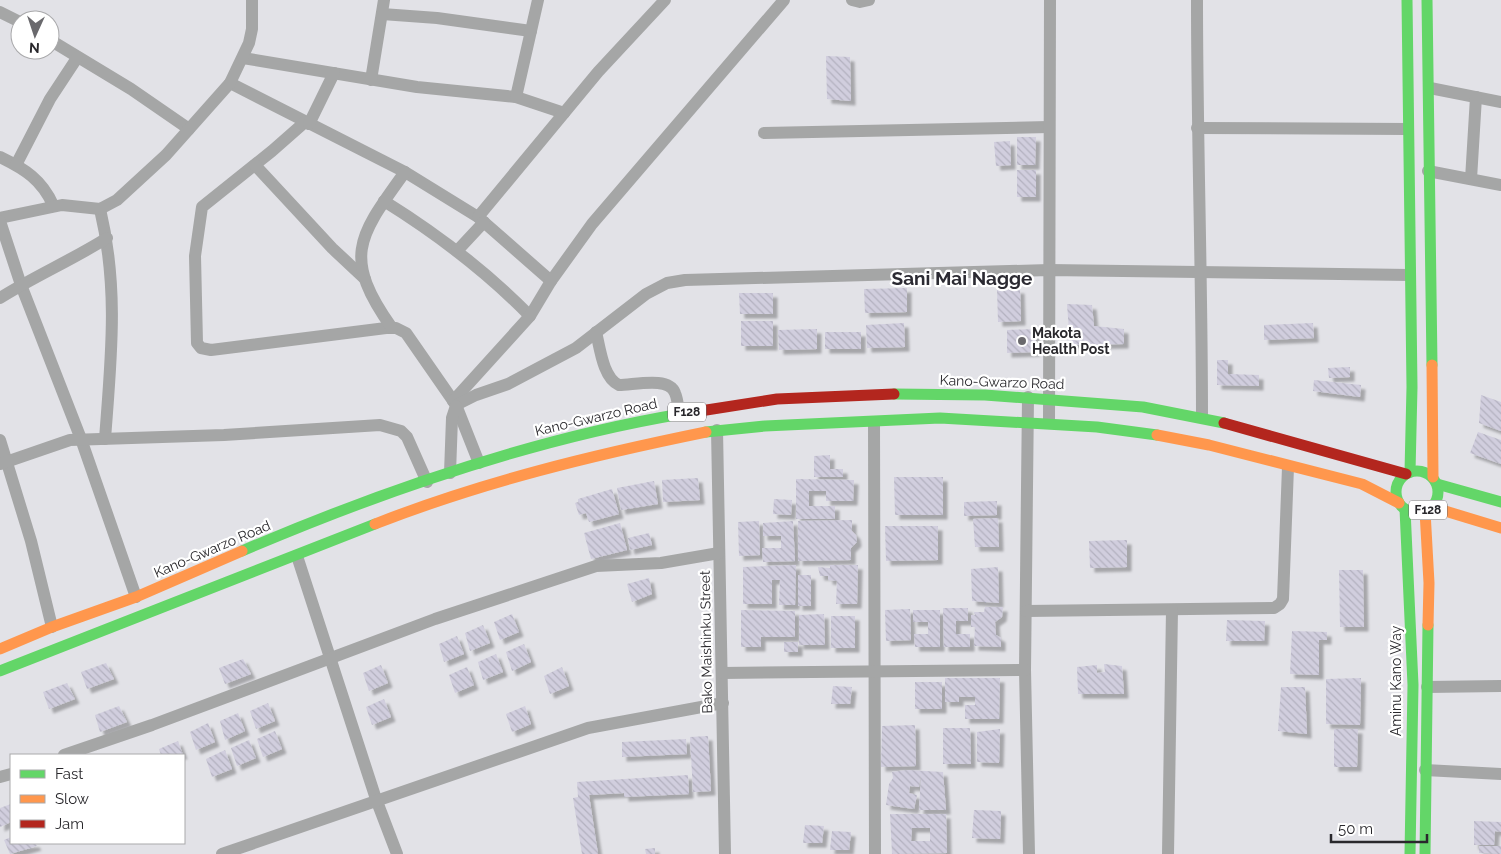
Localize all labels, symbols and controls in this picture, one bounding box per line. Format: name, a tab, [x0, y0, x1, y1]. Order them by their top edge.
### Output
north arrow	[10, 10, 60, 60]
text: N	[29, 40, 40, 56]
district label: Sani Mai Nagge	[892, 267, 1032, 289]
place label: Makota Health Post	[1032, 325, 1110, 357]
marker: Makota Health Post	[1016, 335, 1028, 347]
street label: Kano-Gwarzo Road	[939, 372, 1065, 392]
street label: Kano-Gwarzo Road	[533, 395, 659, 439]
road number: F128	[668, 402, 706, 422]
road number: F128	[1409, 500, 1447, 520]
street label: Kano-Gwarzo Road	[151, 517, 273, 581]
street label: Bako Maishinku Street	[697, 570, 715, 714]
street label: Aminu Kano Way	[1388, 625, 1404, 736]
legend	[10, 754, 185, 844]
text: Fast	[55, 765, 83, 783]
text: Slow	[55, 790, 89, 808]
scale bar	[1331, 812, 1427, 844]
text: Jam	[55, 815, 84, 833]
text: 50 m	[1338, 820, 1373, 838]

